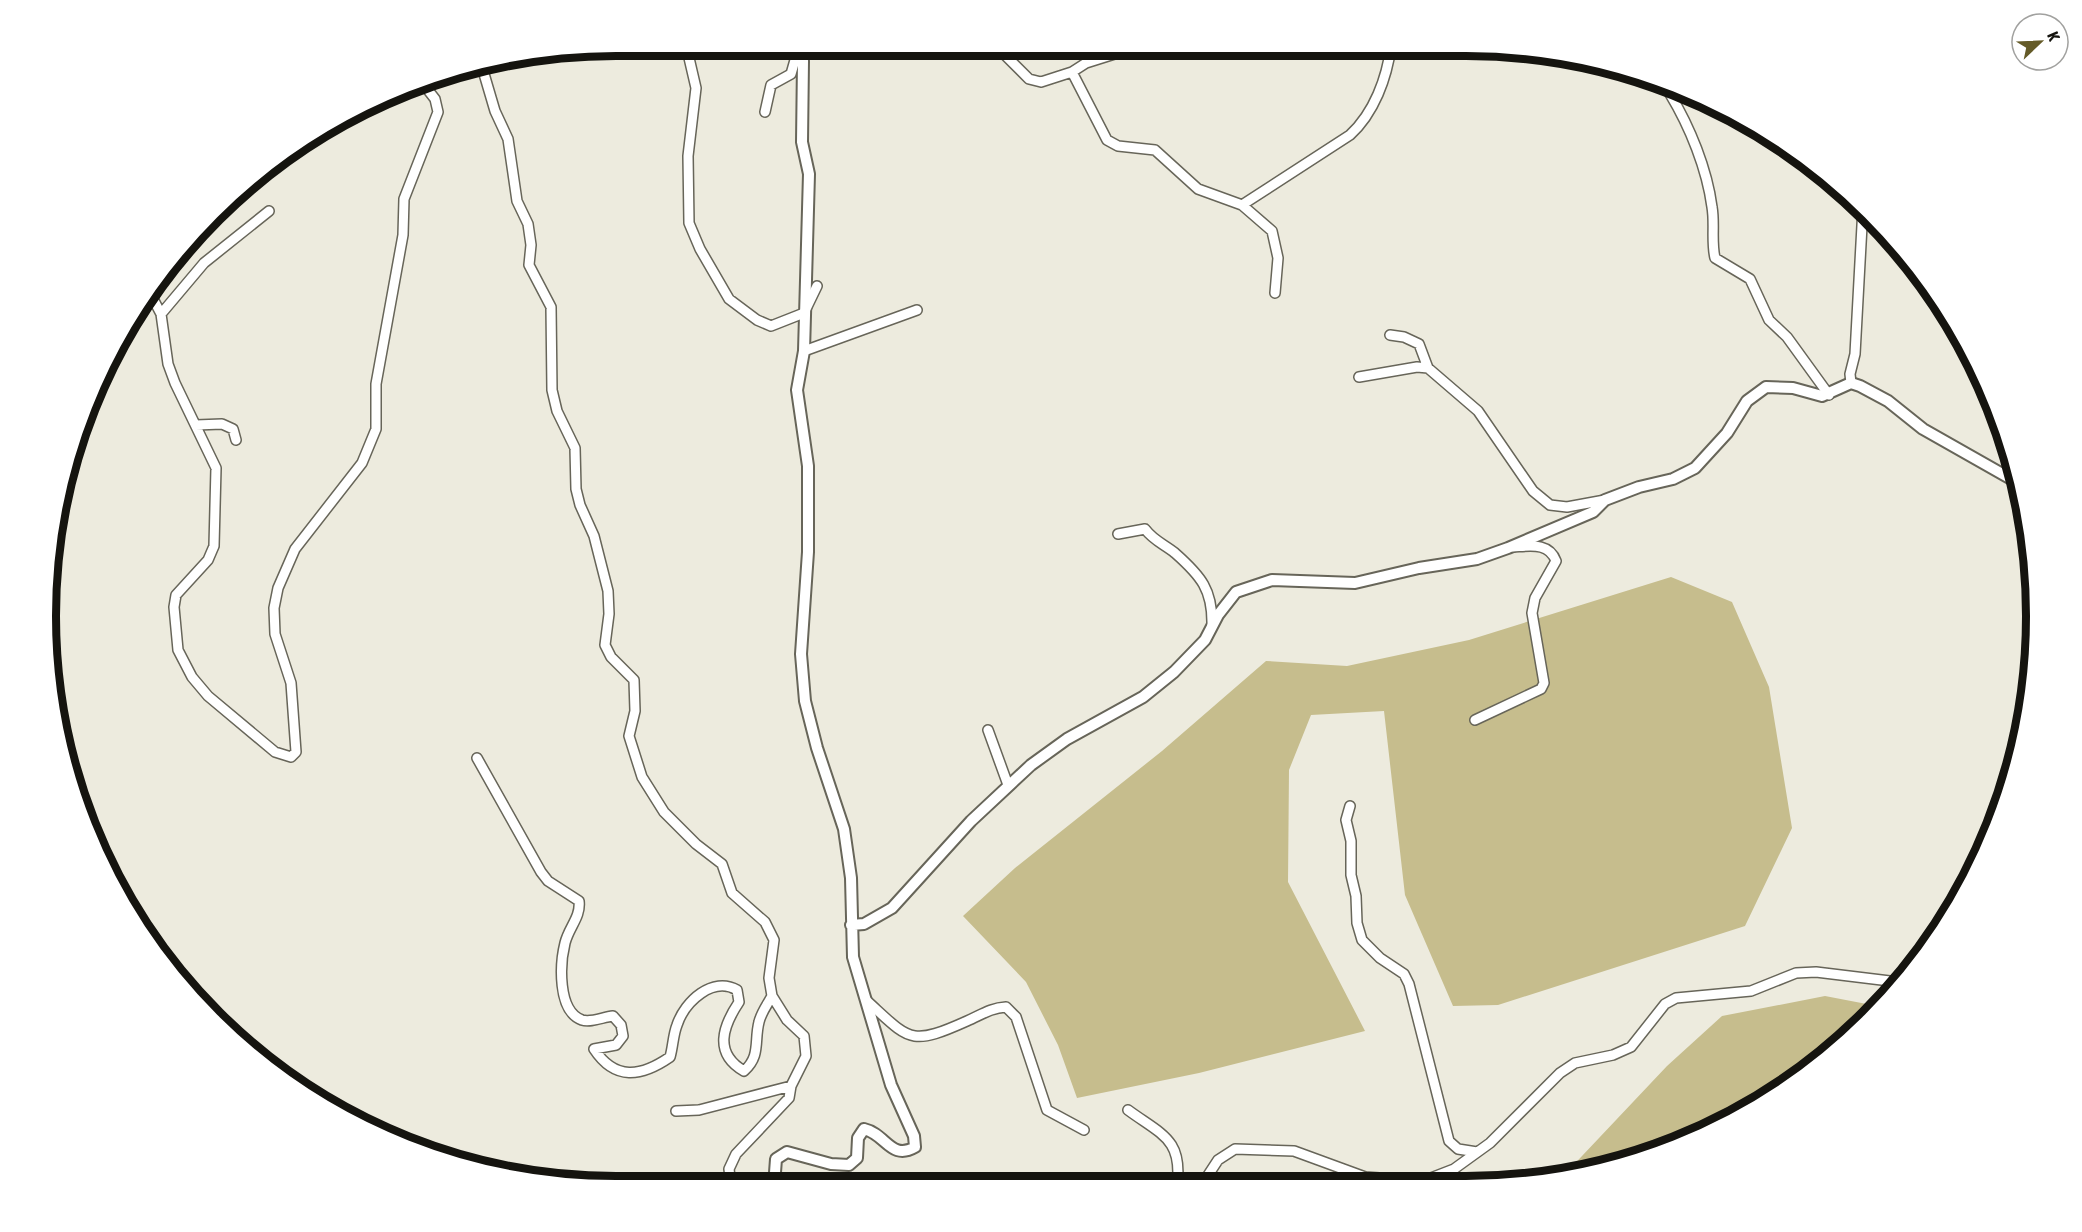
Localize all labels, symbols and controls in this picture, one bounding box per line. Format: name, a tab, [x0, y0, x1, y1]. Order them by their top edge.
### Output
north arrow	[2010, 12, 2070, 72]
text: K	[2044, 29, 2064, 43]

